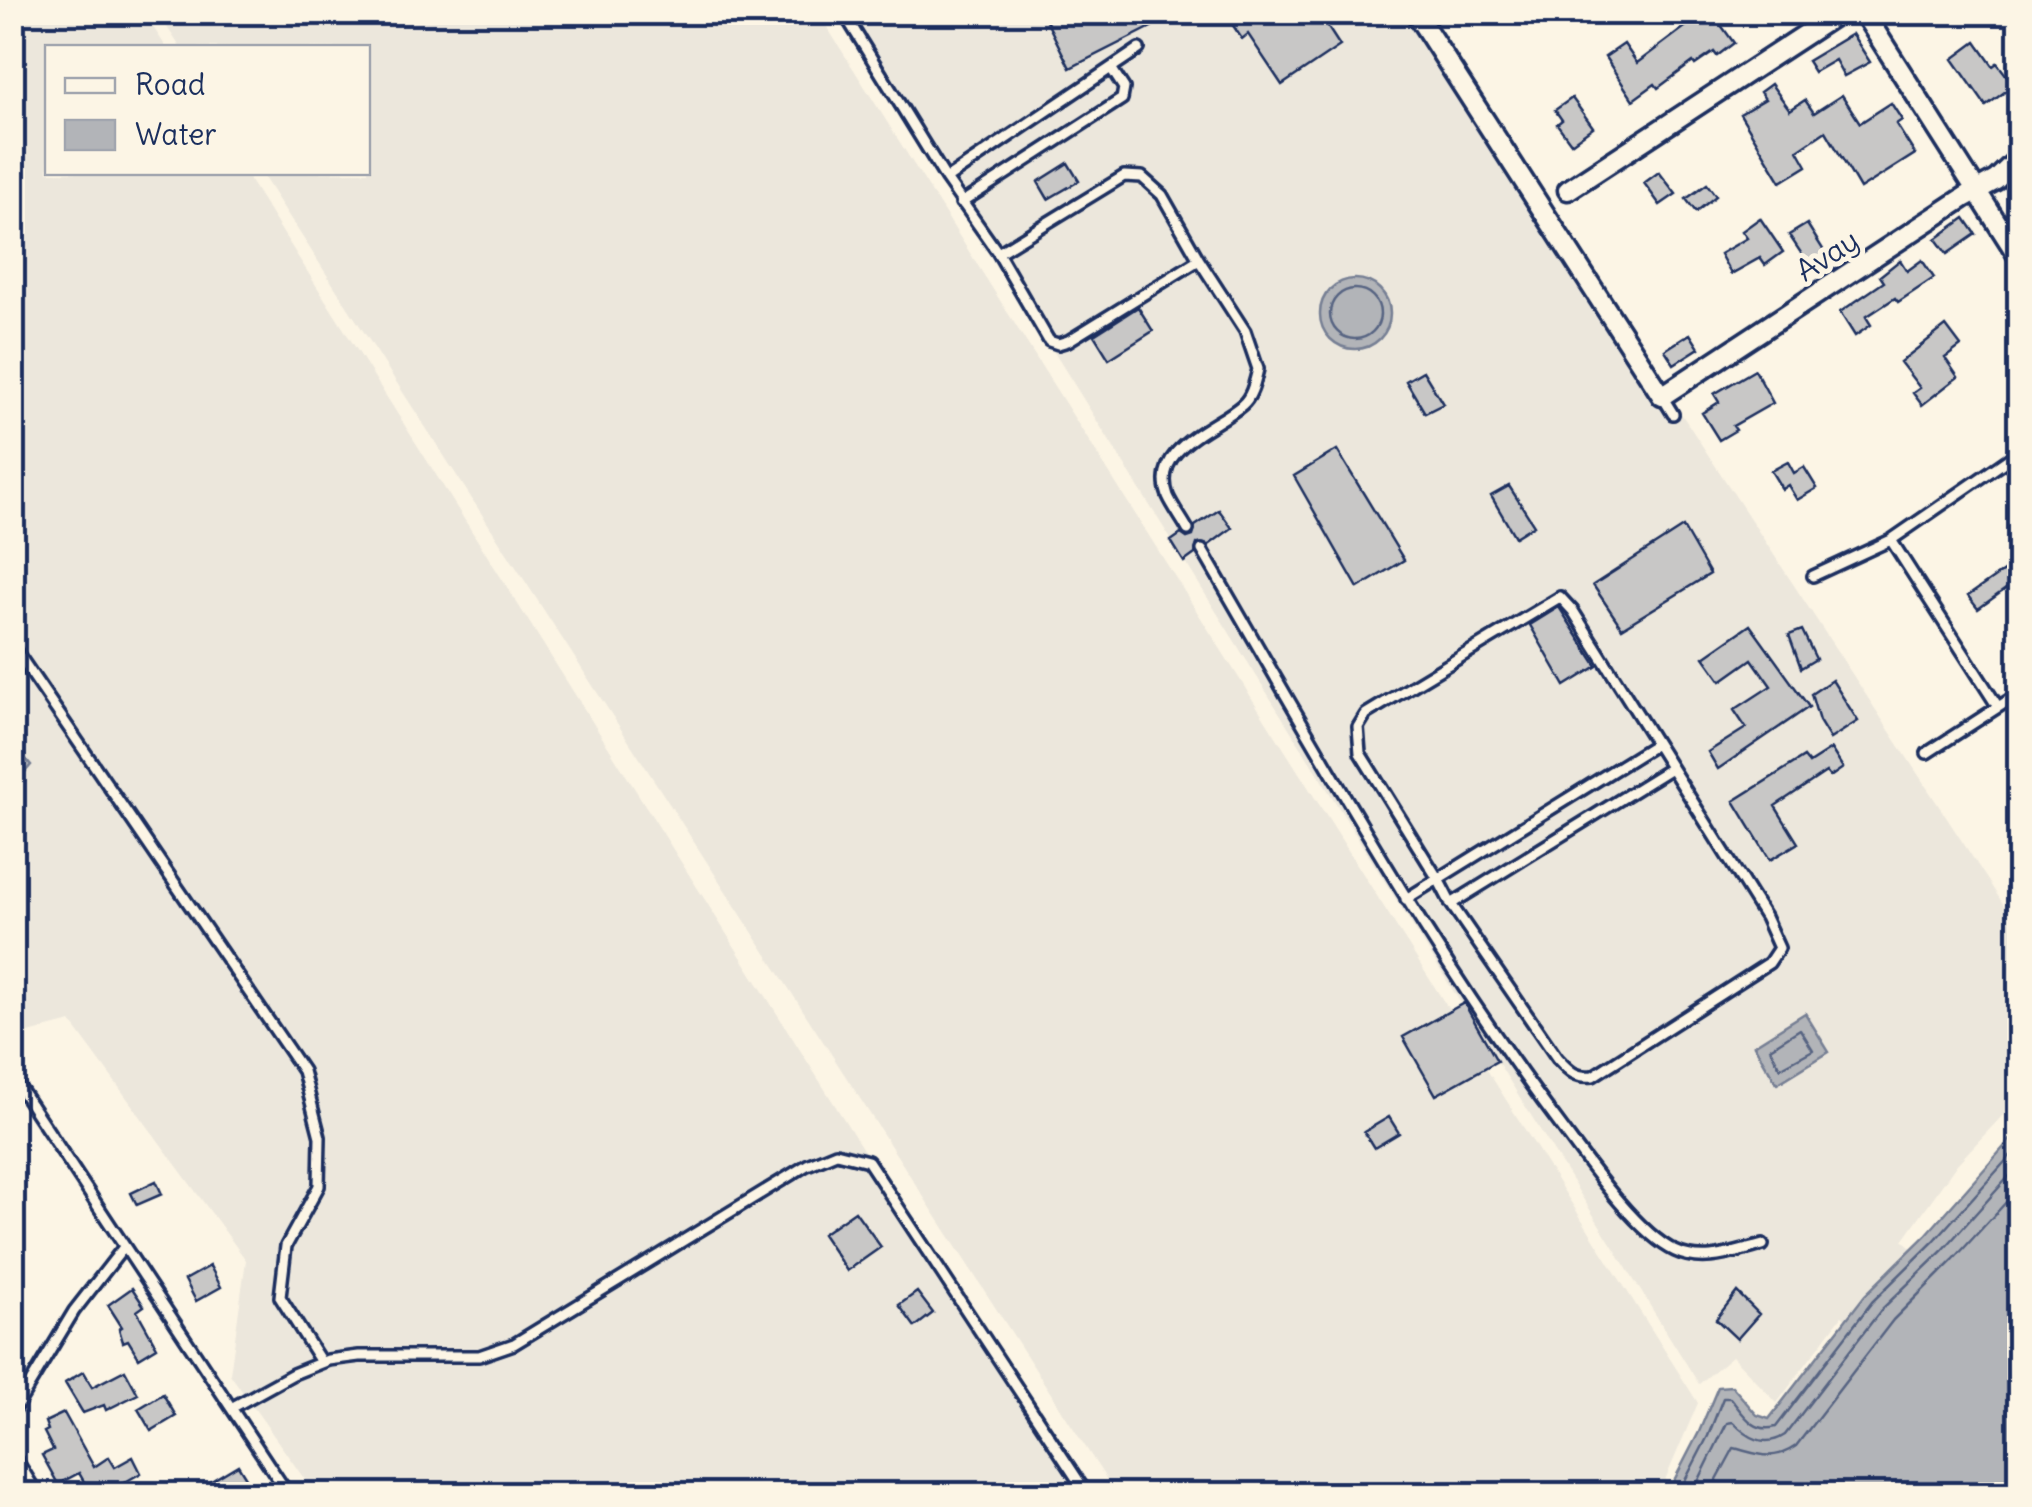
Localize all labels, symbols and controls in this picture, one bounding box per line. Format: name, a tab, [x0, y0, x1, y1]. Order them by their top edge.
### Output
legend	[45, 45, 370, 175]
text: Road	[135, 65, 205, 103]
text: Water	[135, 115, 217, 153]
street label: Avay	[1788, 221, 1866, 289]

